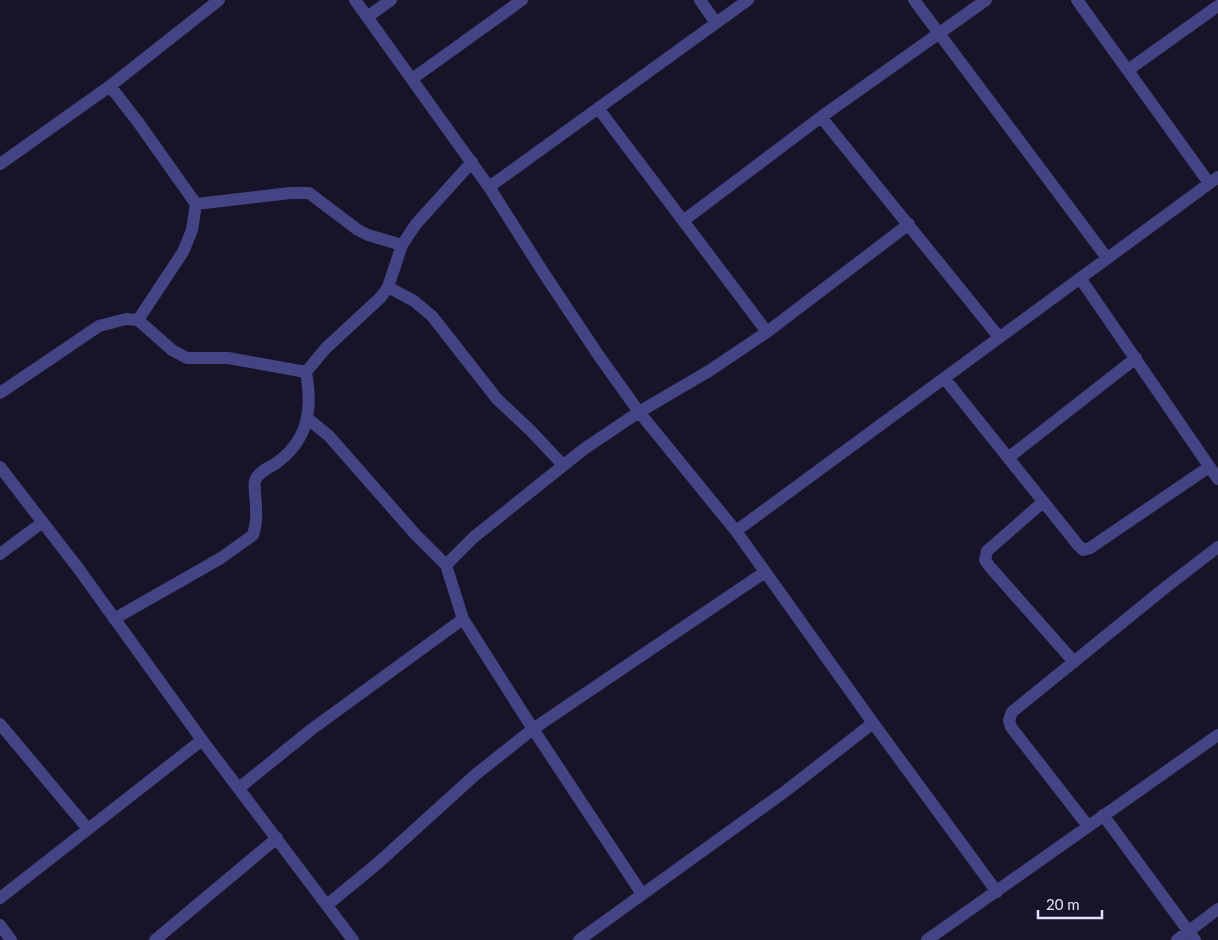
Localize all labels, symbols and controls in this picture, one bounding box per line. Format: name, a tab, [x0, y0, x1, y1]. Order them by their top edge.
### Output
scale bar	[1038, 888, 1102, 920]
text: 20 m	[1046, 895, 1080, 913]

